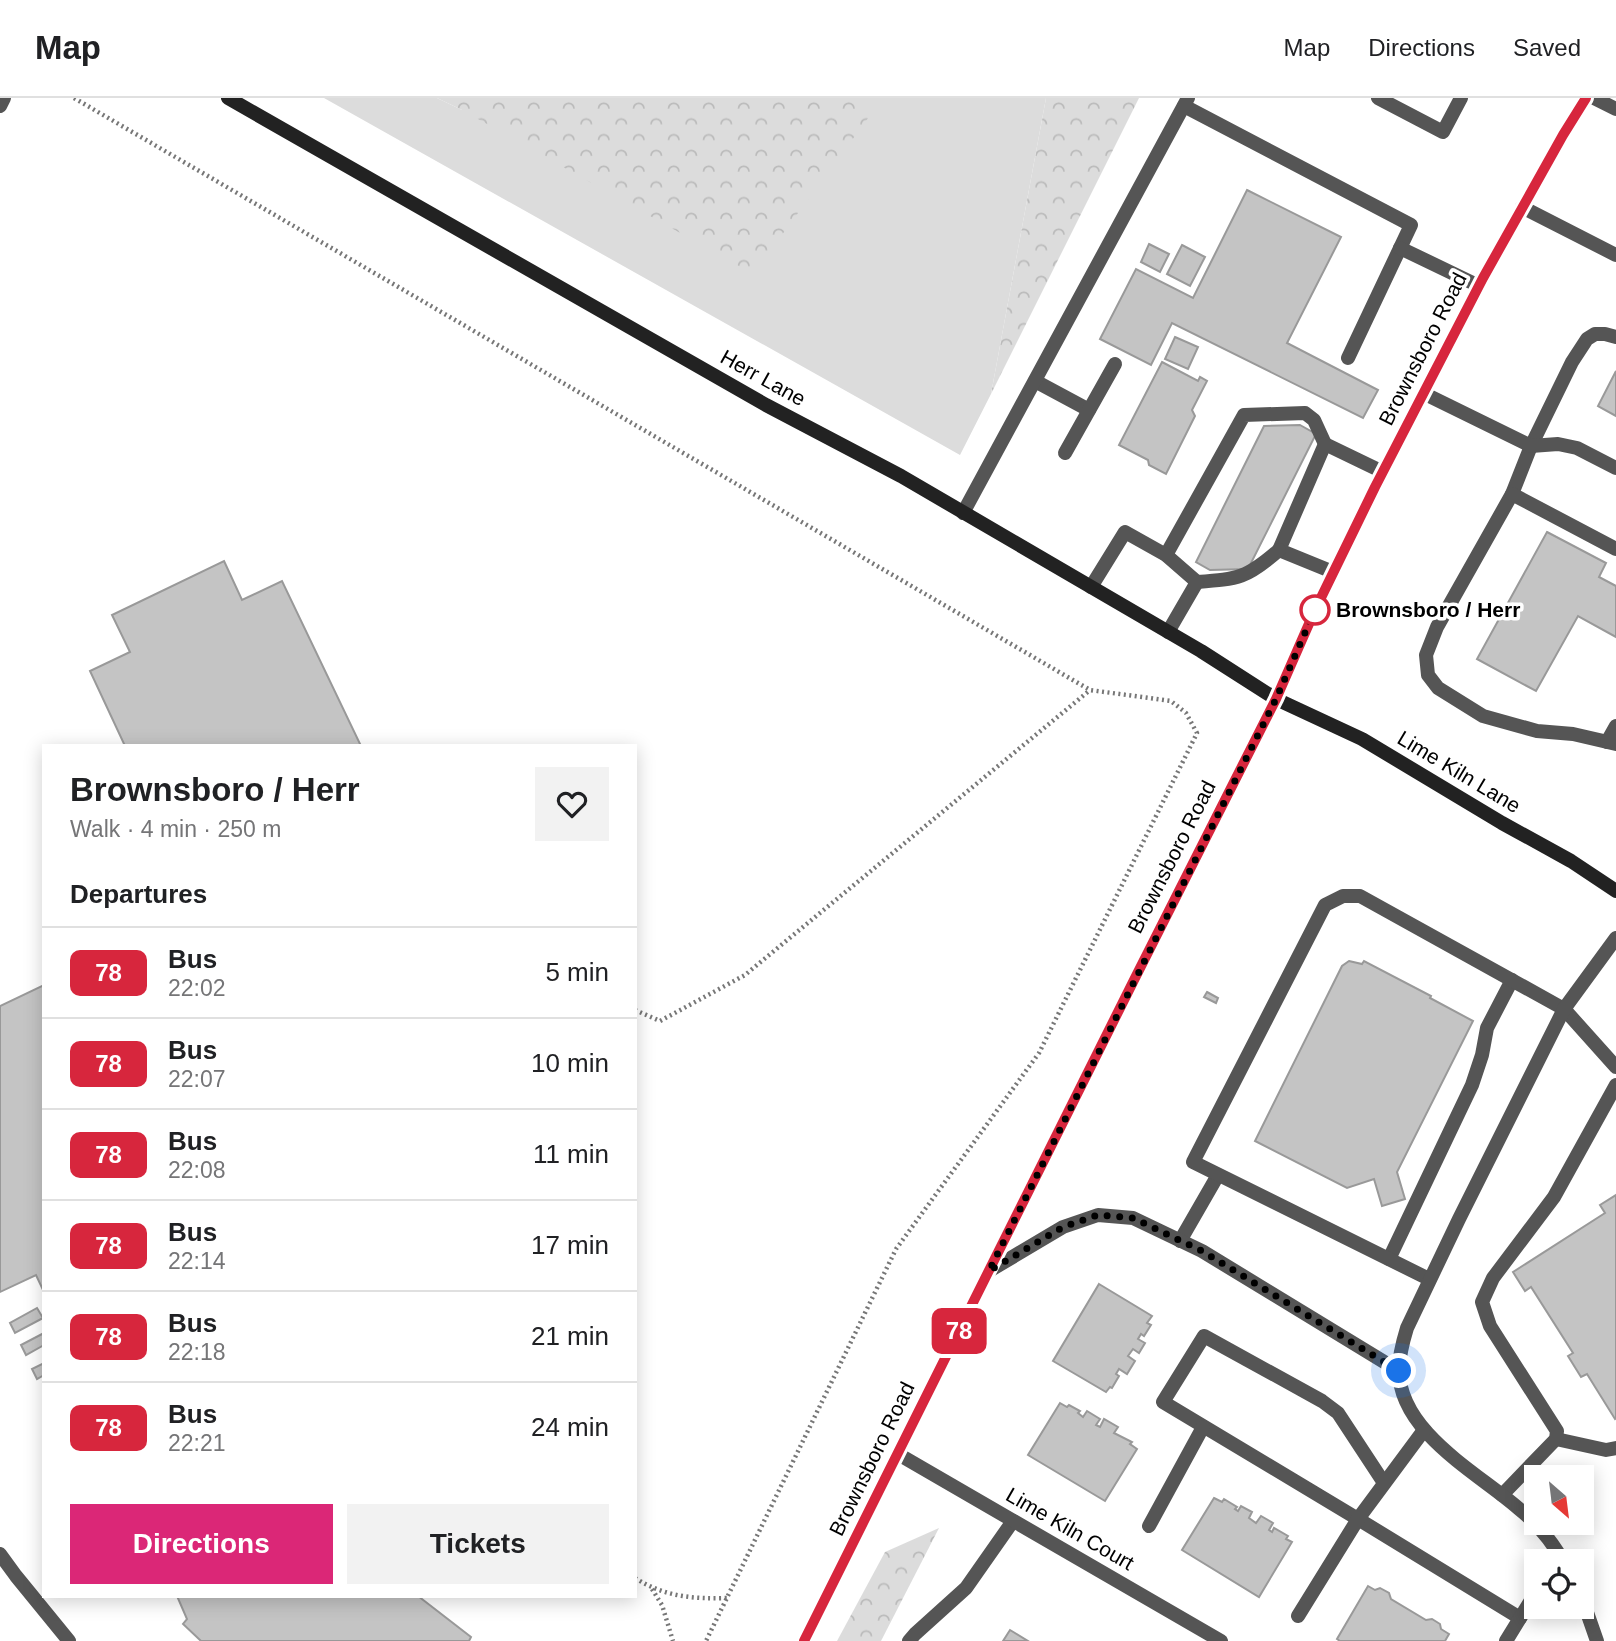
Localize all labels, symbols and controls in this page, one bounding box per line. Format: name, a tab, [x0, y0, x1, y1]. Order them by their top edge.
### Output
text: Map	[35, 29, 101, 66]
text: Map	[1284, 34, 1330, 61]
text: Directions	[1368, 34, 1475, 61]
text: Saved	[1513, 34, 1581, 61]
street label: Brownsboro Road	[1374, 269, 1471, 429]
street label: Herr Lane	[717, 345, 810, 410]
marker: Brownsboro / Herr	[1300, 595, 1330, 625]
place label: Brownsboro / Herr	[1336, 598, 1520, 621]
street label: Lime Kiln Lane	[1394, 726, 1525, 817]
button: heart	[535, 767, 609, 841]
text: Brownsboro / Herr	[70, 771, 360, 808]
street label: Brownsboro Road	[1123, 777, 1220, 937]
text: Walk · 4 min · 250 m	[70, 816, 281, 842]
text: Departures	[70, 879, 207, 909]
text: Bus	[168, 944, 217, 974]
text: 5 min	[545, 957, 609, 987]
text: 78	[95, 959, 122, 986]
text: 22:02	[168, 975, 226, 1001]
text: Bus	[168, 1035, 217, 1065]
text: 10 min	[531, 1048, 609, 1078]
text: 78	[95, 1050, 122, 1077]
text: 22:07	[168, 1066, 226, 1092]
text: Bus	[168, 1126, 217, 1156]
text: 11 min	[533, 1139, 609, 1169]
text: 78	[95, 1141, 122, 1168]
text: 22:08	[168, 1157, 226, 1183]
text: Bus	[168, 1217, 217, 1247]
text: 17 min	[531, 1230, 609, 1260]
text: 78	[95, 1232, 122, 1259]
text: 22:14	[168, 1248, 226, 1274]
text: Bus	[168, 1308, 217, 1338]
line badge: 78	[928, 1308, 990, 1354]
text: 78	[946, 1317, 972, 1344]
text: 21 min	[531, 1321, 609, 1351]
text: 78	[95, 1323, 122, 1350]
text: 22:18	[168, 1339, 226, 1365]
your location	[1381, 1353, 1416, 1388]
street label: Brownsboro Road	[824, 1378, 919, 1539]
text: Bus	[168, 1399, 217, 1429]
text: 24 min	[531, 1412, 609, 1442]
text: 78	[95, 1414, 122, 1441]
text: 22:21	[168, 1430, 226, 1456]
north arrow	[1524, 1465, 1594, 1535]
map controls	[1524, 1465, 1594, 1619]
street label: Lime Kiln Court	[1002, 1483, 1138, 1574]
button: Directions	[70, 1504, 333, 1584]
button: Tickets	[347, 1504, 609, 1584]
button: locate	[1524, 1549, 1594, 1619]

